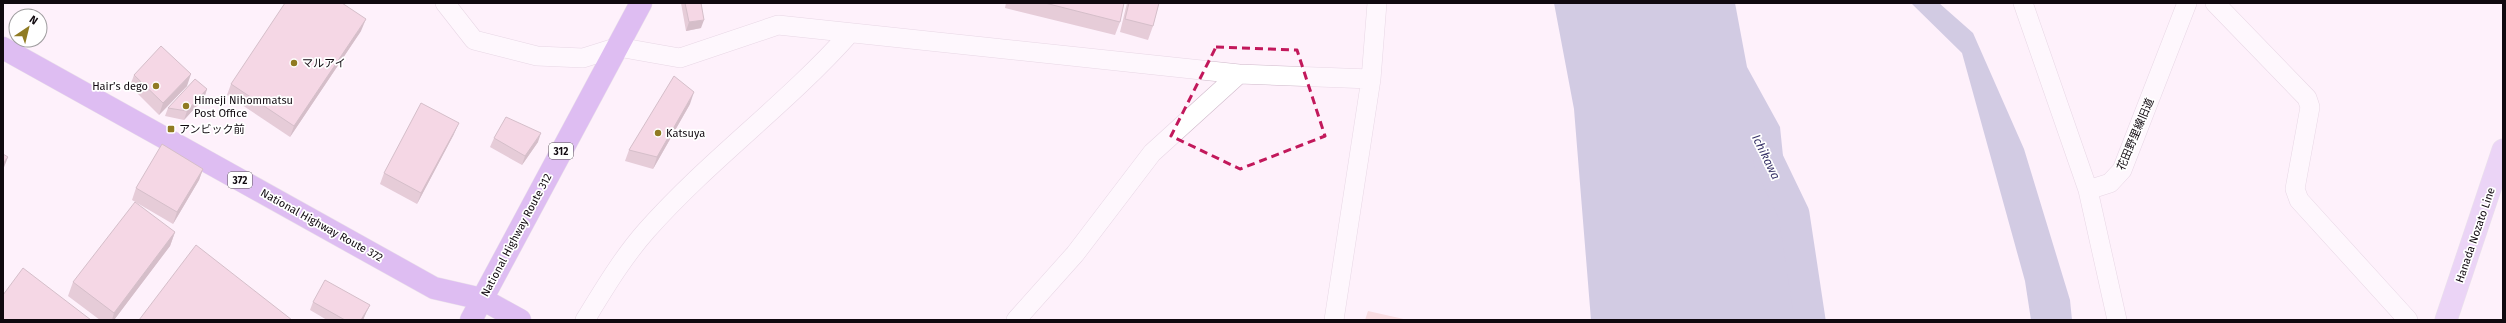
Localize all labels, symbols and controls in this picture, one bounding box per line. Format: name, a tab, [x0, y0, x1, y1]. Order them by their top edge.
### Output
north arrow	[8, 8, 48, 48]
text: N	[27, 13, 40, 28]
place label: マルアイ	[302, 57, 345, 70]
marker: マルアイ	[289, 58, 299, 68]
place label: Hair’s dego	[92, 80, 148, 93]
marker: Hair’s dego	[151, 81, 161, 91]
place label: Himeji Nihommatsu Post Office	[194, 94, 293, 120]
street label: 花田野里線旧道	[2114, 96, 2156, 172]
marker: Himeji Nihommatsu Post Office	[181, 101, 191, 111]
place label: アンビック前	[179, 123, 245, 136]
marker: アンビック前	[166, 124, 176, 134]
place label: Katsuya	[666, 127, 705, 140]
marker: Katsuya	[653, 128, 663, 138]
water label: Ichikawa	[1749, 132, 1783, 182]
road number: 312	[549, 143, 573, 159]
street label: National Highway Route 312	[478, 171, 554, 299]
road number: 372	[228, 172, 252, 188]
street label: National Highway Route 372	[258, 186, 385, 265]
street label: Hanada Nozato Line	[2453, 186, 2498, 285]

